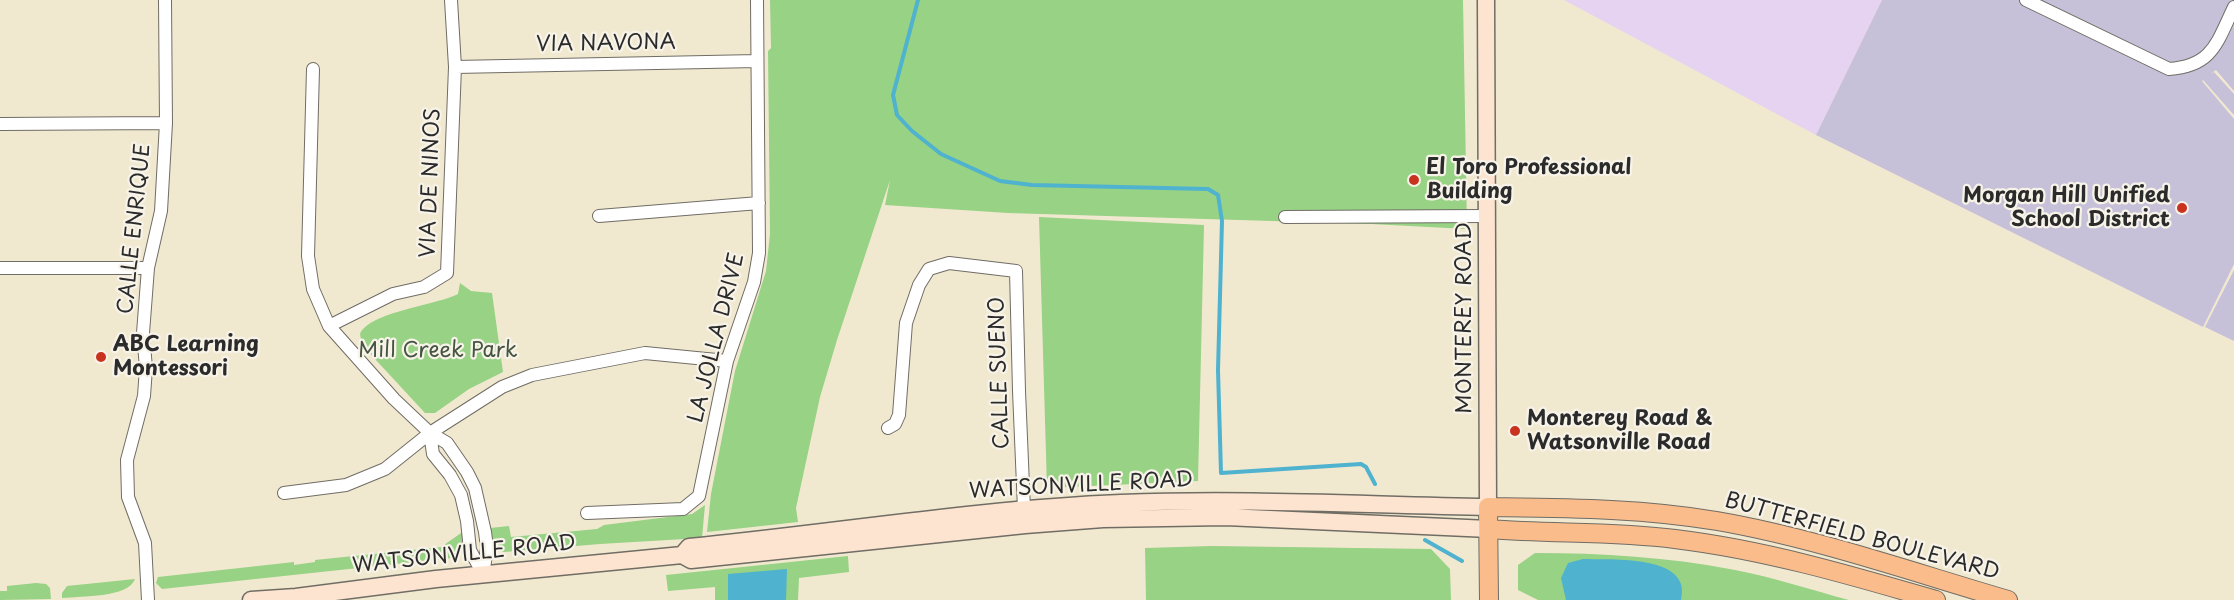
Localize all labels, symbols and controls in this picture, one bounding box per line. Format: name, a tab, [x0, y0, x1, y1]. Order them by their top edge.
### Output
street label: VIA NAVONA	[536, 30, 676, 58]
street label: VIA DE NINOS	[416, 108, 446, 258]
street label: CALLE ENRIQUE	[114, 142, 156, 316]
place label: El Toro Professional Building	[1426, 155, 1631, 205]
marker: El Toro Professional Building	[1407, 173, 1421, 187]
place label: Morgan Hill Unified School District	[1963, 183, 2170, 233]
marker: Morgan Hill Unified School District	[2175, 201, 2189, 215]
street label: MONTEREY ROAD	[1452, 222, 1478, 414]
street label: LA JOLLA DRIVE	[684, 251, 750, 425]
street label: CALLE SUENO	[985, 296, 1015, 450]
place label: ABC Learning Montessori	[113, 332, 259, 382]
park label: Mill Creek Park	[358, 338, 518, 364]
marker: ABC Learning Montessori	[94, 350, 108, 364]
place label: Monterey Road & Watsonville Road	[1527, 406, 1712, 456]
marker: Monterey Road & Watsonville Road	[1508, 424, 1522, 438]
street label: WATSONVILLE ROAD	[968, 468, 1194, 504]
street label: BUTTERFIELD BOULEVARD	[1722, 488, 2002, 586]
street label: WATSONVILLE ROAD	[351, 531, 577, 579]

